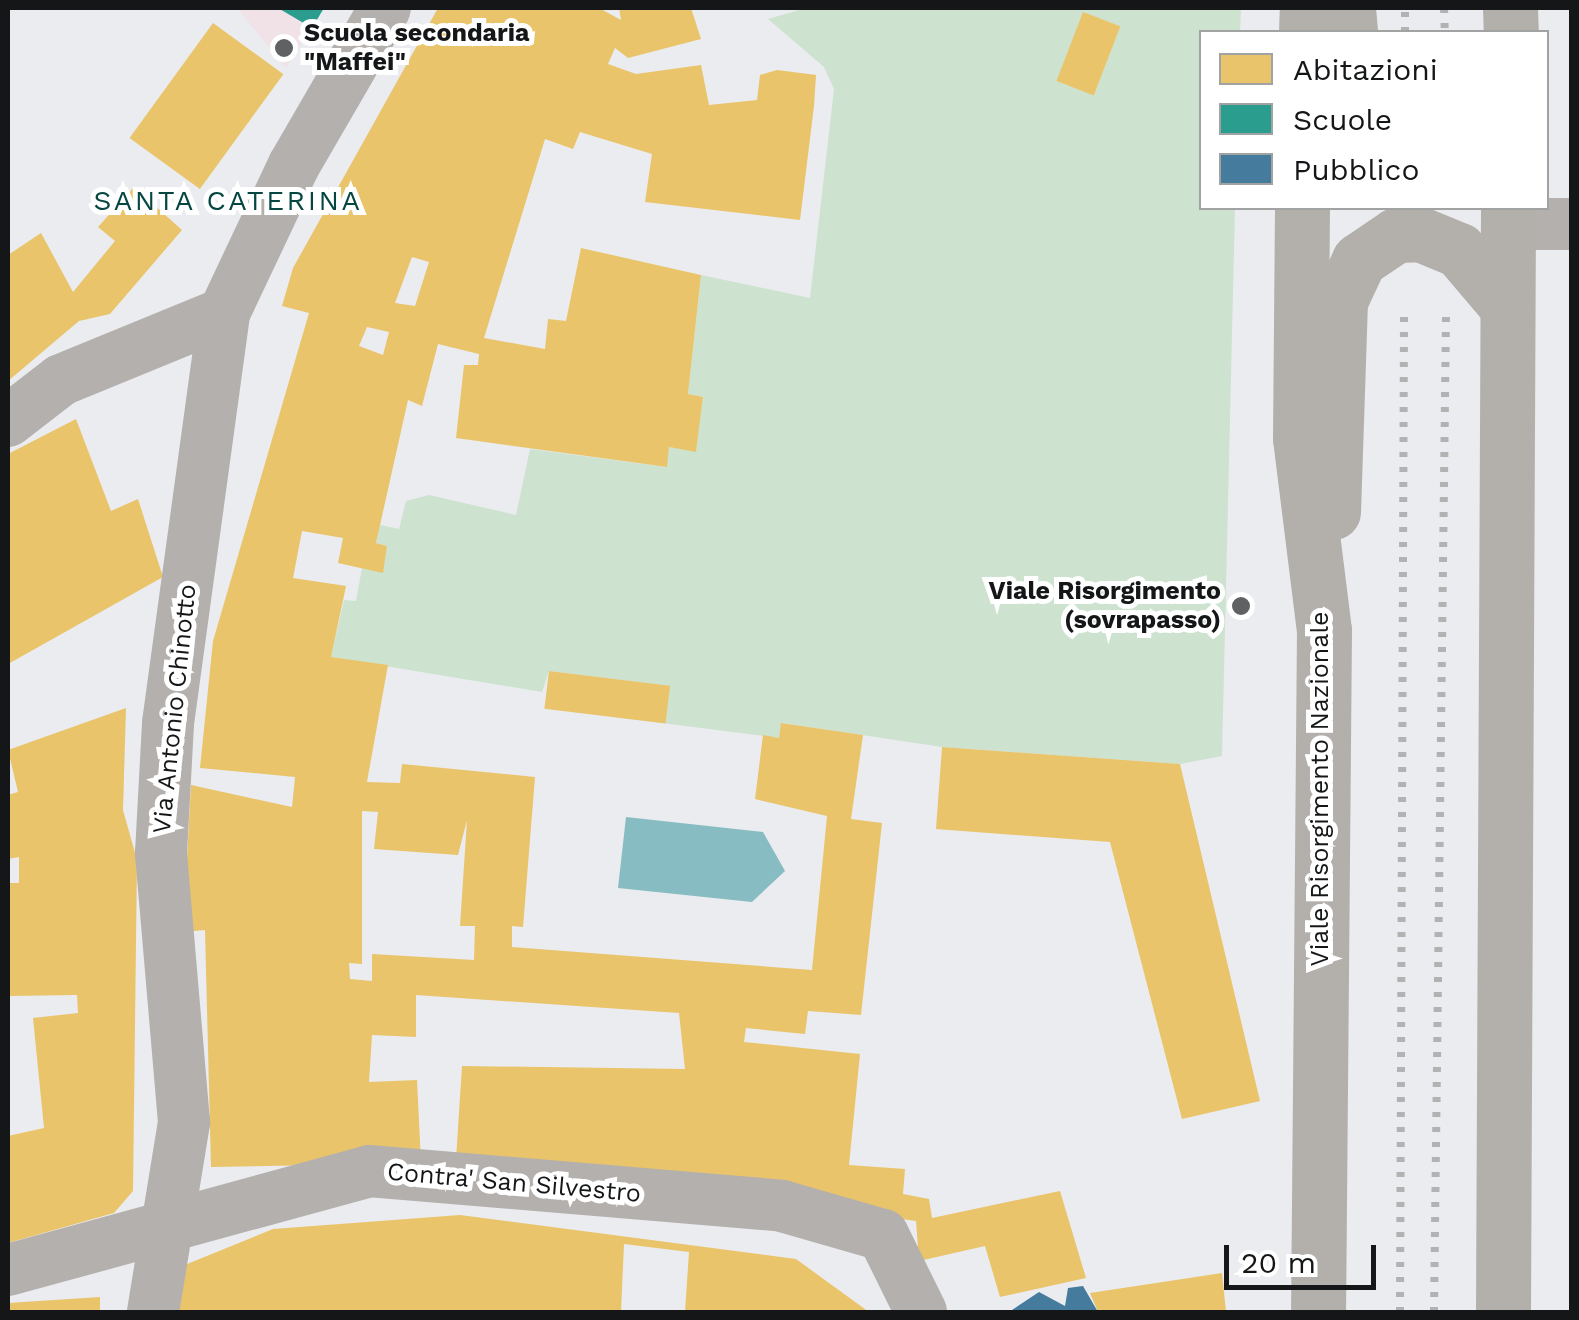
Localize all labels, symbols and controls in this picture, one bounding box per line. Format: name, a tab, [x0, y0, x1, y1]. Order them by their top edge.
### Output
place label: Scuola secondaria "Maffei"	[304, 19, 530, 78]
legend	[1199, 30, 1549, 210]
marker: Scuola secondaria "Maffei"	[273, 37, 295, 59]
text: Abitazioni	[1293, 52, 1438, 87]
text: Scuole	[1293, 102, 1392, 137]
text: Pubblico	[1293, 152, 1419, 187]
district label: SANTA CATERINA	[93, 184, 363, 218]
place label: Viale Risorgimento (sovrapasso)	[989, 577, 1221, 636]
street label: Via Antonio Chinotto	[147, 582, 203, 836]
marker: Viale Risorgimento (sovrapasso)	[1230, 595, 1252, 617]
street label: Viale Risorgimento Nazionale	[1305, 611, 1335, 967]
street label: Contra' San Silvestro	[386, 1157, 642, 1209]
scale bar	[1229, 1225, 1382, 1287]
text: 20 m	[1241, 1245, 1316, 1280]

